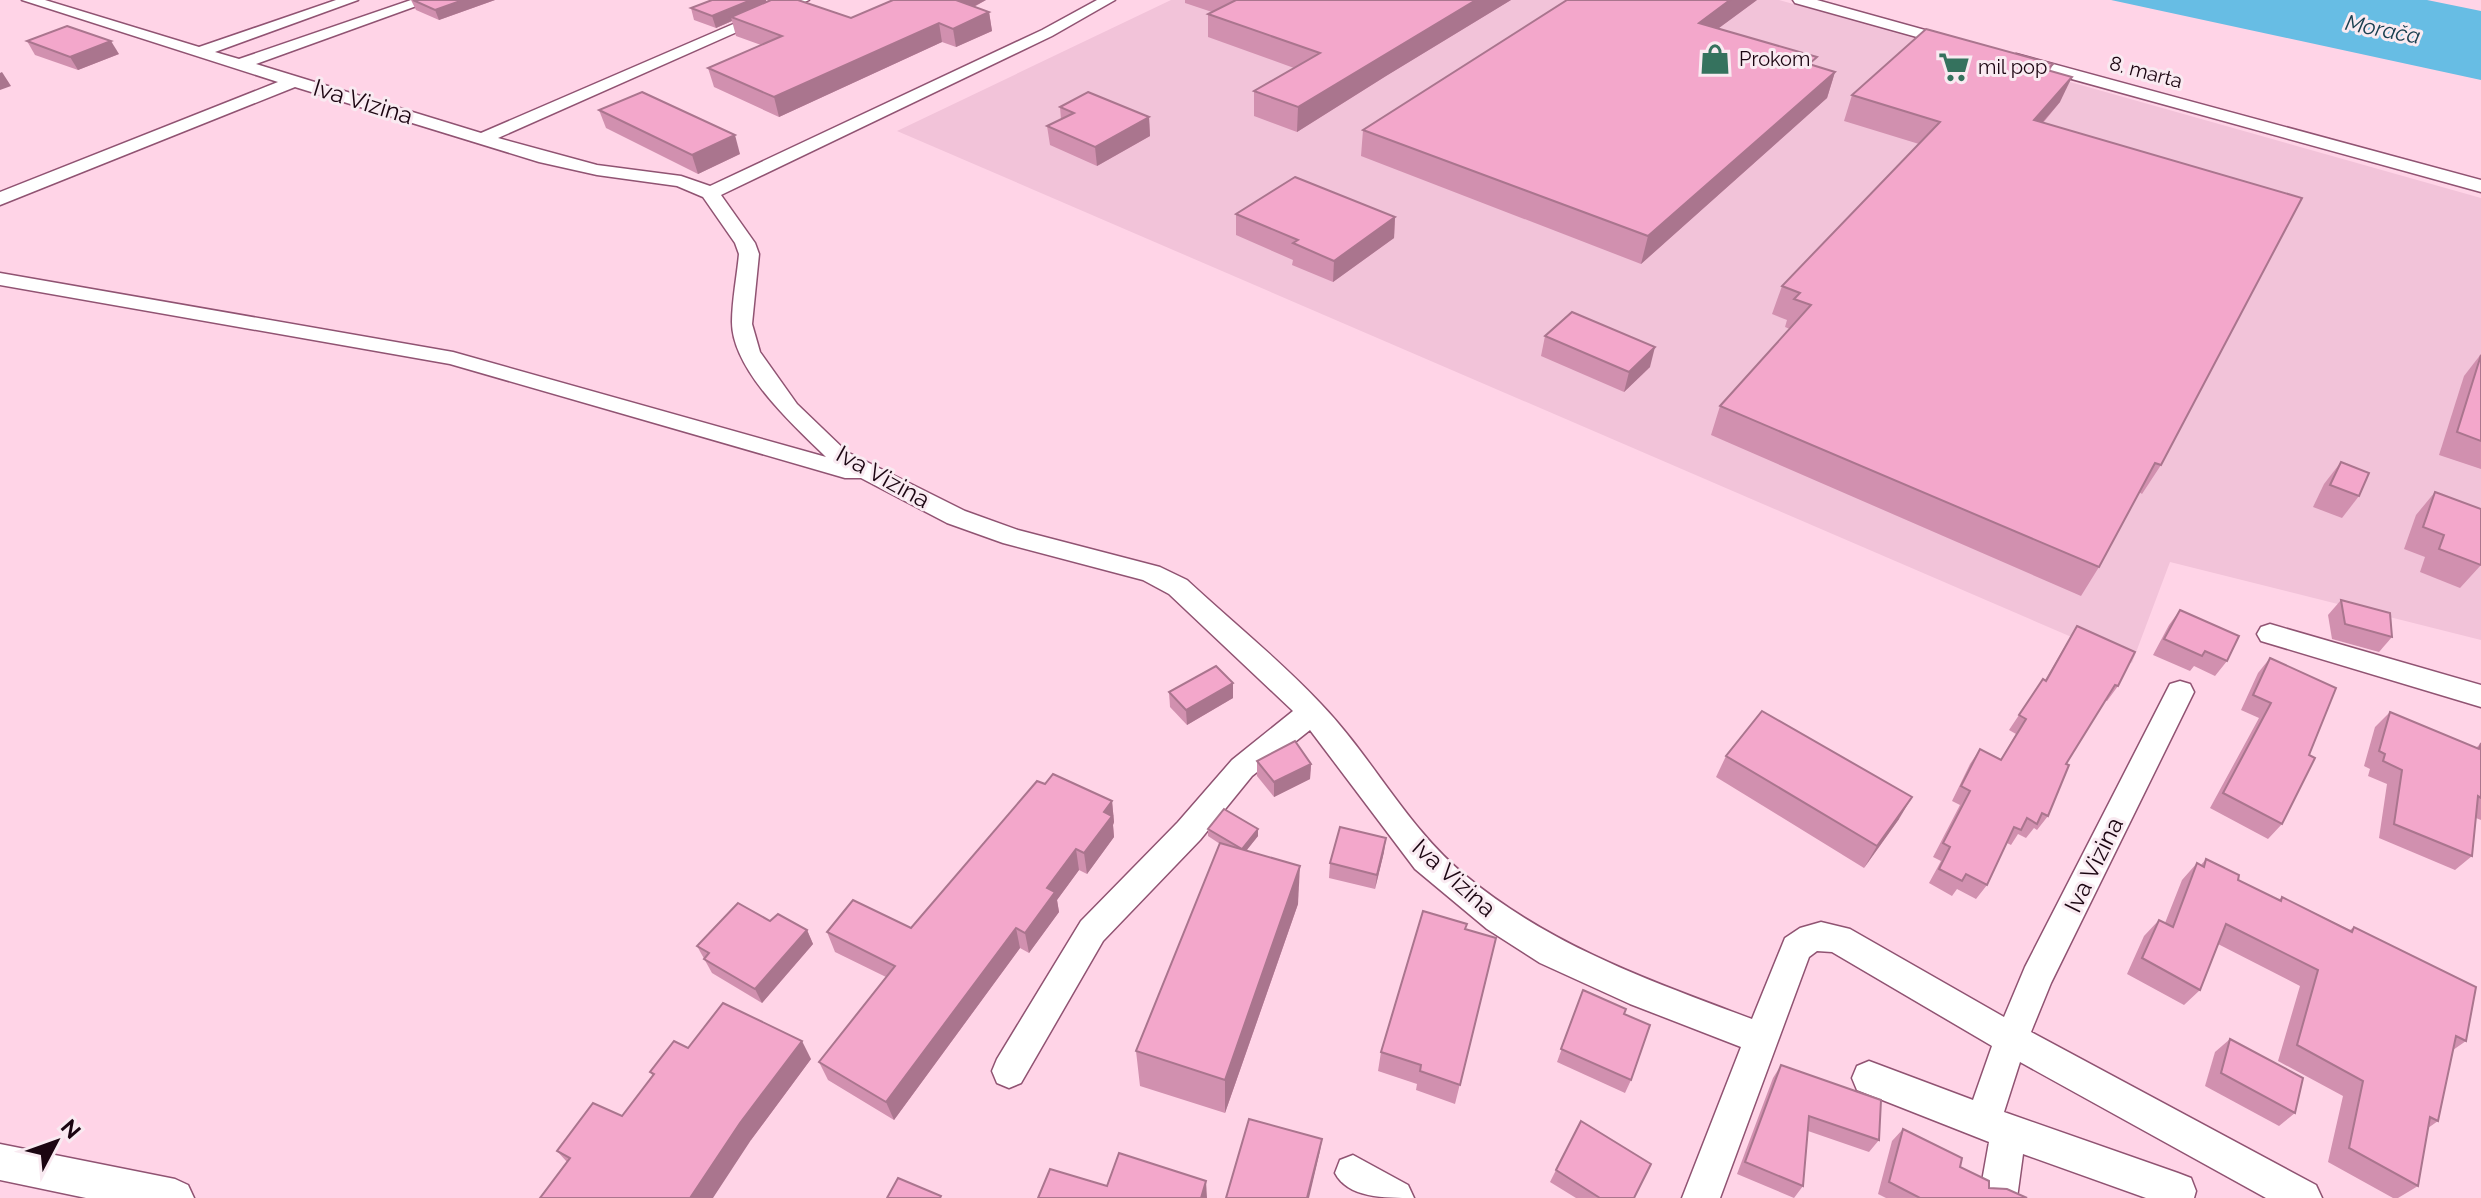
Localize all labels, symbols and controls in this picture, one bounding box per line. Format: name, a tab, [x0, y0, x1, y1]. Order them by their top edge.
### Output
water label: Morača	[2343, 9, 2423, 49]
shop icon: Prokom	[1698, 42, 1732, 76]
place label: Prokom	[1739, 47, 1810, 71]
supermarket icon: mil pop	[1937, 50, 1971, 84]
street label: 8. marta	[2107, 51, 2185, 93]
place label: mil pop	[1978, 55, 2047, 79]
street label: Iva Vizina	[310, 73, 416, 130]
street label: Iva Vizina	[831, 439, 935, 514]
street label: Iva Vizina	[2058, 812, 2129, 917]
street label: Iva Vizina	[1407, 833, 1502, 923]
north arrow	[16, 1102, 96, 1182]
text: N	[56, 1114, 86, 1144]

